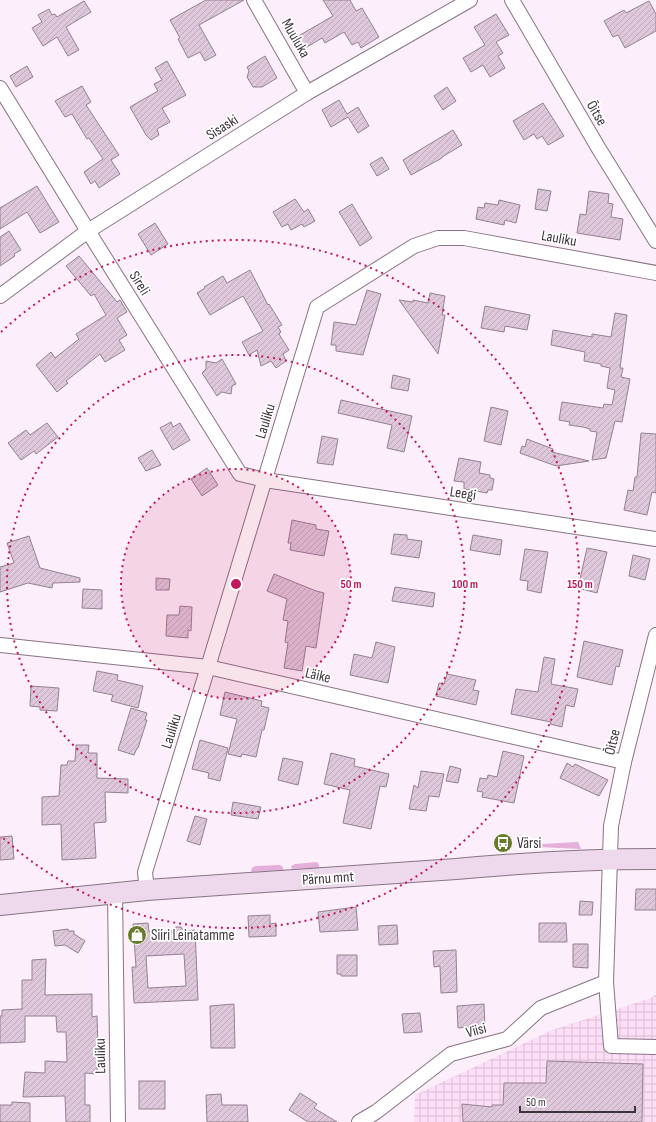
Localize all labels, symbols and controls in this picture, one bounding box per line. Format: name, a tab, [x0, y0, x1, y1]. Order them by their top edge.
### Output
street label: Muuluka	[277, 15, 314, 61]
street label: Õitse	[582, 97, 611, 129]
street label: Sisaski	[203, 110, 242, 145]
street label: Lauliku	[540, 226, 578, 251]
street label: Sireli	[125, 268, 154, 299]
street label: Lauliku	[251, 401, 280, 441]
street label: Leegi	[448, 482, 478, 505]
centre of rings	[229, 577, 243, 591]
text: 50 m	[341, 577, 361, 592]
text: 100 m	[452, 577, 478, 592]
text: 150 m	[567, 577, 593, 592]
street label: Läike	[303, 663, 333, 688]
street label: Lauliku	[157, 711, 186, 751]
street label: Õitse	[600, 727, 625, 757]
bus stop icon: Värsi	[492, 832, 514, 854]
place label: Värsi	[517, 834, 542, 853]
street label: Pärnu mnt	[301, 867, 355, 890]
shop icon: Siiri Leinatamme	[126, 924, 148, 946]
place label: Siiri Leinatamme	[151, 926, 234, 945]
street label: Viisi	[464, 1019, 489, 1042]
street label: Lauliku	[91, 1038, 110, 1074]
scale bar	[520, 1088, 635, 1114]
text: 50 m	[526, 1095, 546, 1110]

